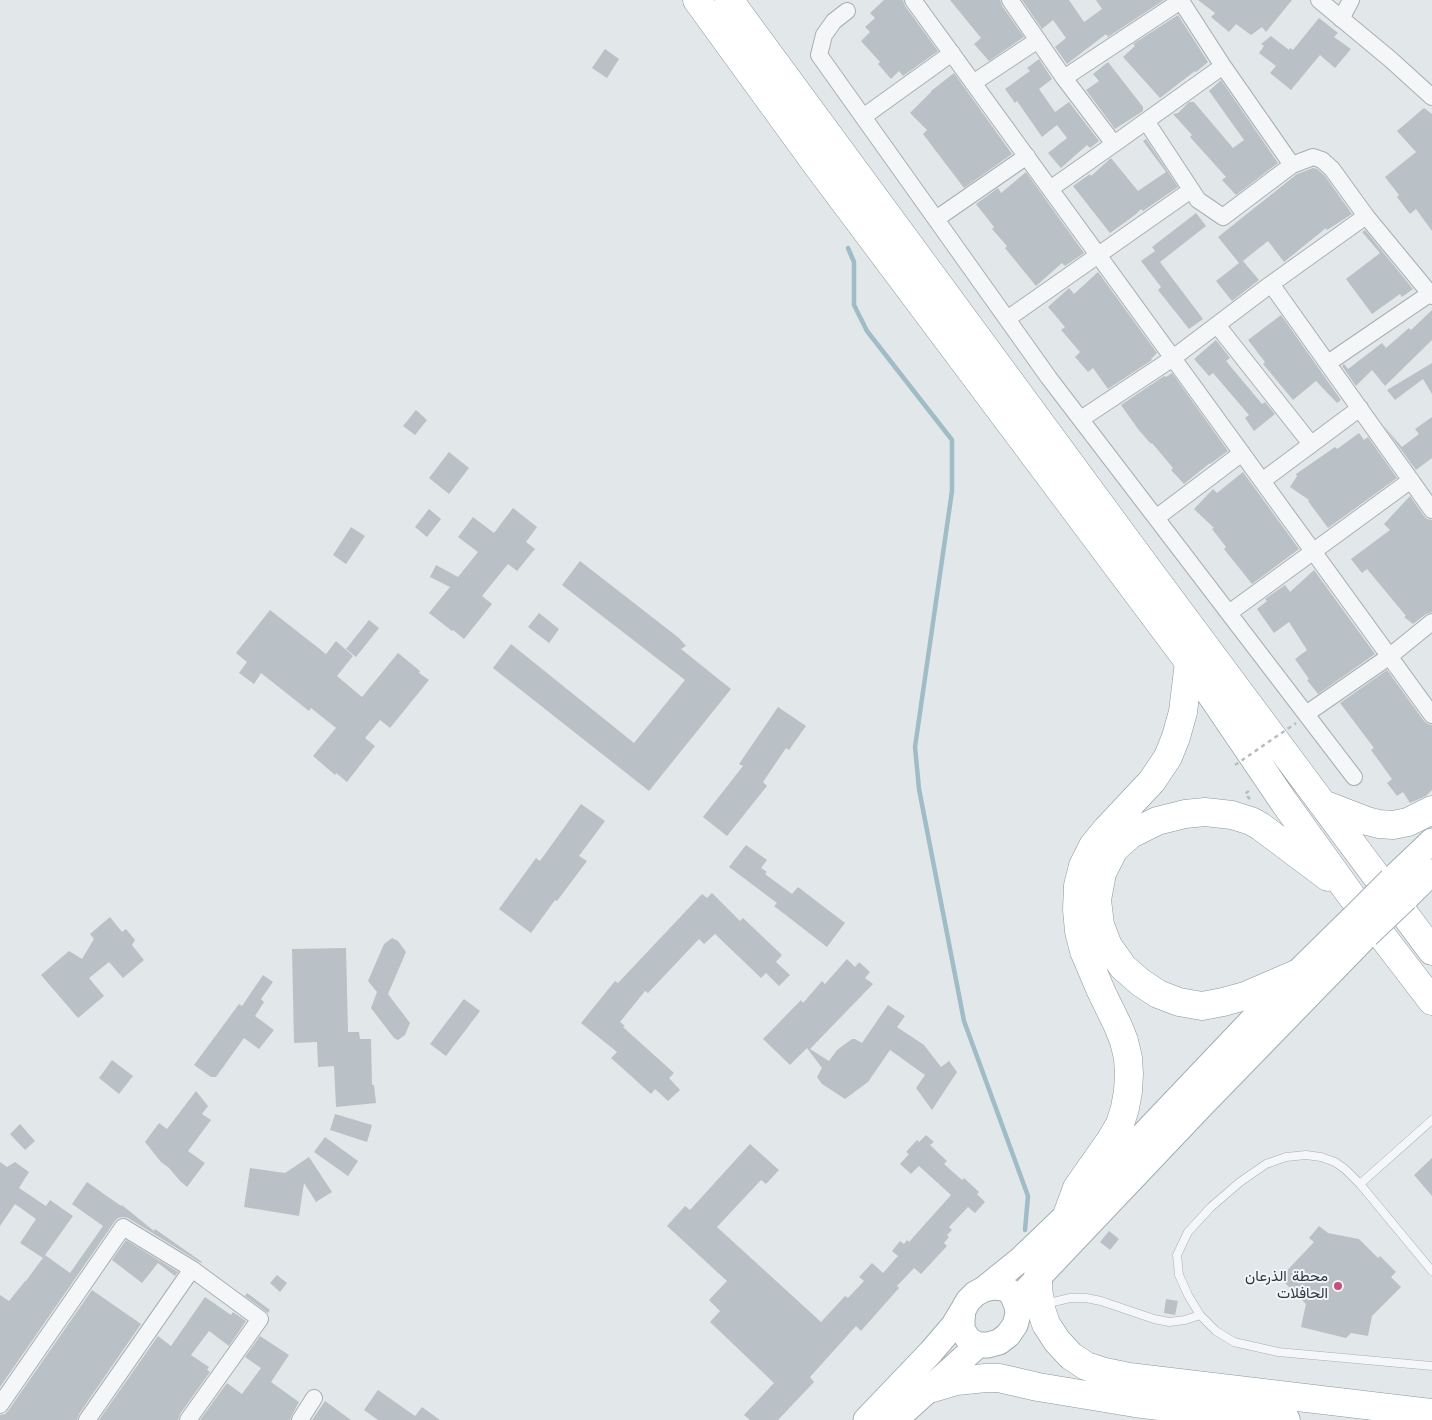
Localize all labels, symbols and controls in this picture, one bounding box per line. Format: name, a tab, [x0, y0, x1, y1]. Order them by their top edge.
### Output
place label: محطة الذرعان الحافلات	[1245, 1268, 1328, 1303]
marker: محطة الذرعان الحافلات	[1332, 1280, 1344, 1292]

